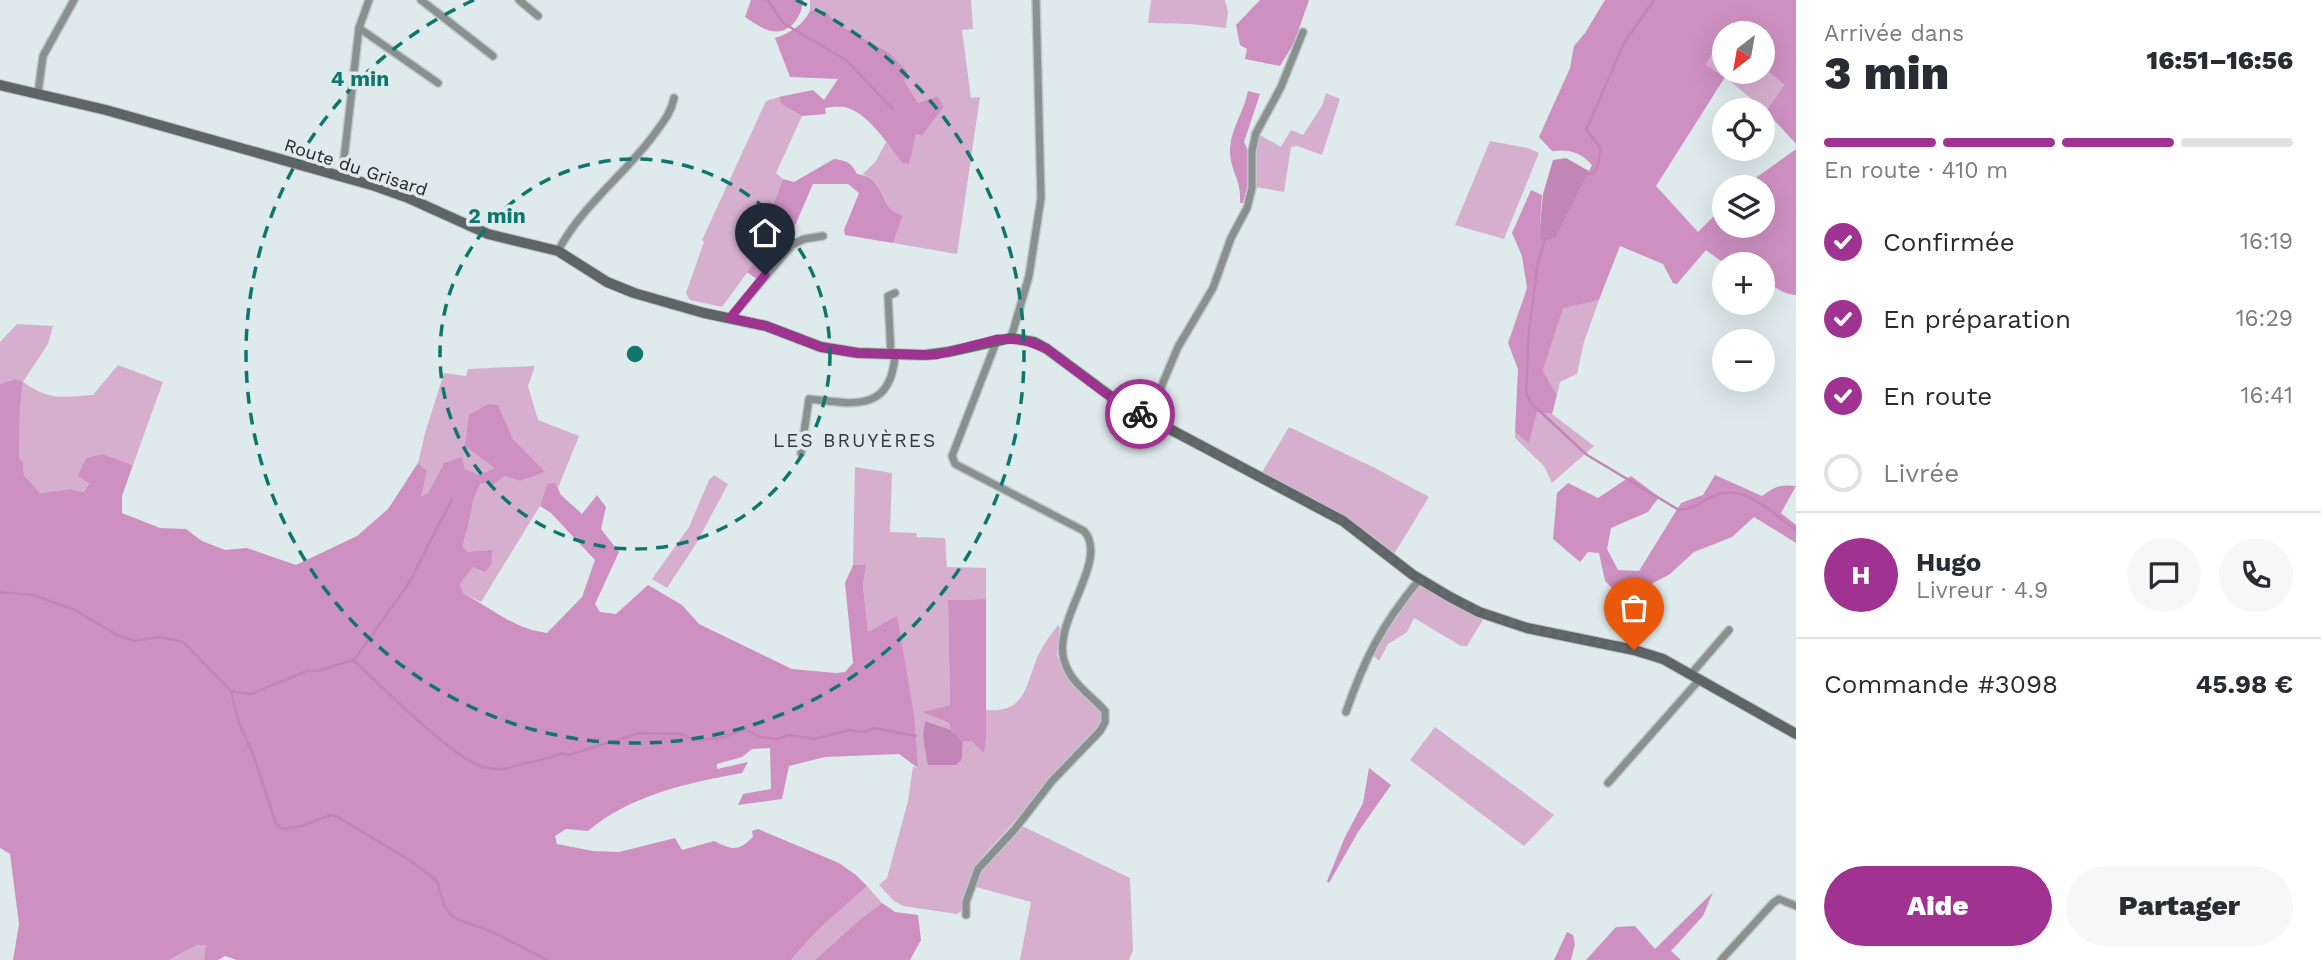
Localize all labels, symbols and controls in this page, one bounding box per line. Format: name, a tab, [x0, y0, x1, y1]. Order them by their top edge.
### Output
text: Arrivée dans	[1824, 20, 1964, 47]
north arrow	[1712, 21, 1774, 84]
map controls	[1712, 21, 1775, 392]
text: 16:51–16:56	[2147, 45, 2293, 75]
text: 3 min	[1824, 46, 1949, 100]
text: 4 min	[331, 66, 389, 91]
button: locate	[1712, 98, 1775, 161]
street label: Route du Grisard	[282, 134, 430, 200]
text: En route · 410 m	[1824, 157, 2008, 184]
button: layers	[1712, 175, 1775, 238]
text: 2 min	[468, 203, 526, 228]
pin	[735, 203, 795, 275]
icon: home	[746, 214, 784, 252]
icon: check	[1824, 223, 1862, 261]
text: Confirmée	[1883, 227, 2015, 257]
text: 16:19	[2240, 228, 2293, 255]
button: +	[1712, 252, 1775, 315]
icon: check	[1824, 300, 1862, 338]
text: En préparation	[1883, 304, 2071, 334]
text: 16:29	[2236, 305, 2293, 332]
button: −	[1712, 329, 1775, 392]
centre of rings	[623, 342, 647, 366]
icon: check	[1824, 377, 1862, 415]
courier	[1105, 379, 1175, 449]
text: En route	[1883, 381, 1992, 411]
text: 16:41	[2241, 382, 2293, 409]
icon: bike	[1121, 395, 1159, 433]
district label: LES BRUYÈRES	[773, 429, 937, 452]
text: Livrée	[1883, 458, 1959, 488]
button: chat	[2127, 538, 2201, 612]
button: phone	[2219, 538, 2293, 612]
text: Hugo	[1916, 547, 1981, 577]
text: H	[1851, 560, 1871, 590]
text: Livreur · 4.9	[1916, 577, 2048, 604]
pin	[1604, 578, 1664, 650]
icon: bag	[1615, 589, 1653, 627]
text: Commande #3098	[1824, 669, 2058, 699]
text: 45.98 €	[2195, 669, 2293, 699]
button: Aide	[1824, 866, 2052, 946]
button: Partager	[2066, 866, 2293, 946]

